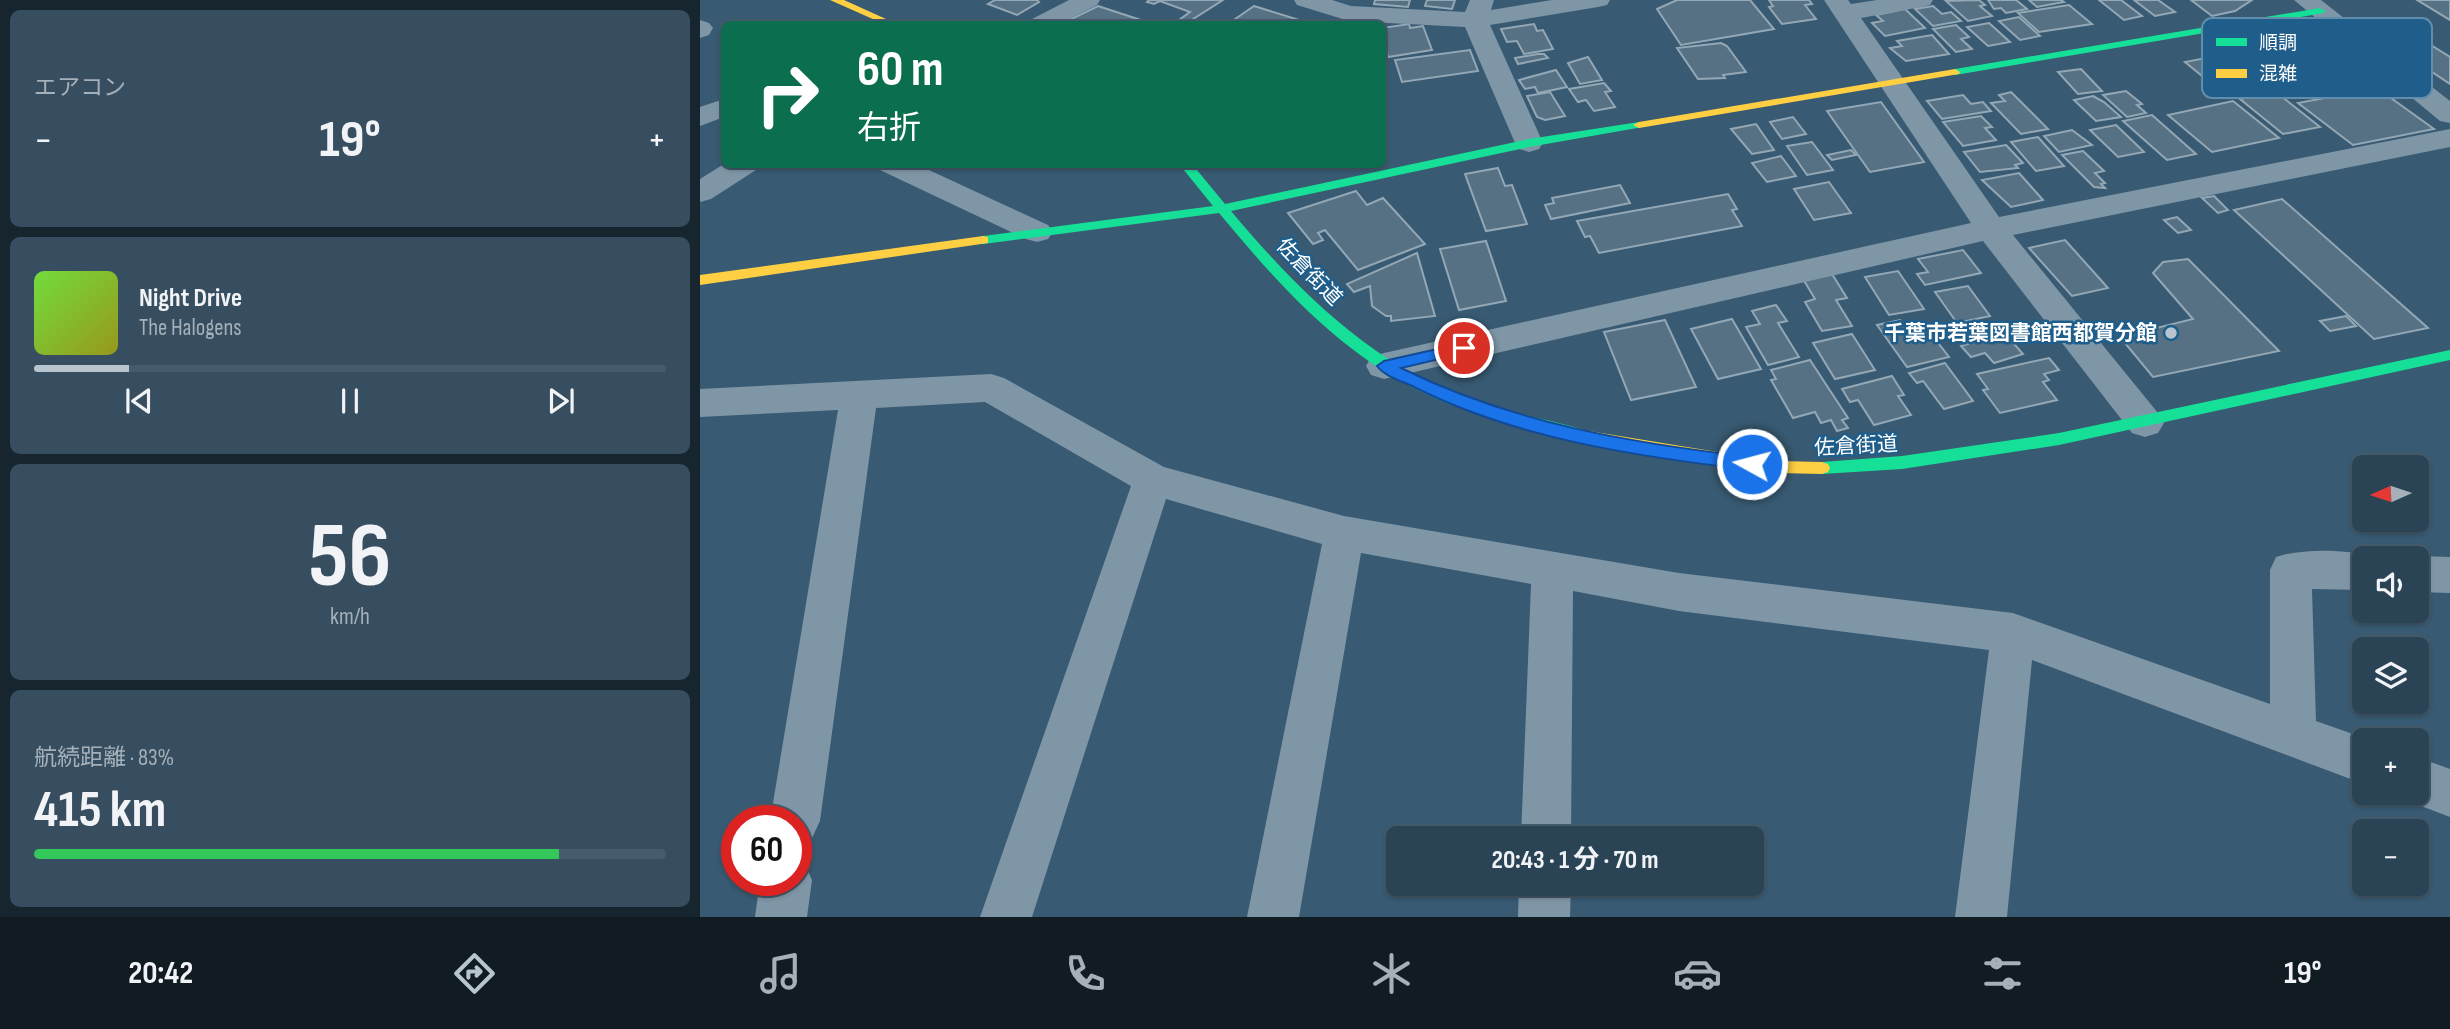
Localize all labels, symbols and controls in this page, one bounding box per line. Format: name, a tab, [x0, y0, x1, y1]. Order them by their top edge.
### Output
legend	[2202, 18, 2432, 98]
text: 順調	[2259, 32, 2297, 55]
text: 60 m	[857, 41, 944, 100]
icon: right	[742, 49, 833, 140]
text: 混雑	[2259, 63, 2297, 86]
text: エアコン	[34, 74, 126, 102]
text: 19°	[319, 109, 381, 172]
text: 右折	[857, 109, 921, 148]
text: −	[34, 118, 53, 163]
text: +	[647, 118, 666, 163]
street label: 佐倉街道	[1271, 233, 1347, 311]
text: Night Drive	[139, 283, 242, 314]
text: The Halogens	[139, 314, 242, 342]
pin	[1434, 318, 1494, 378]
place label: 千葉市若葉図書館西都賀分館	[1884, 321, 2157, 346]
marker: 千葉市若葉図書館西都賀分館	[2163, 325, 2179, 341]
icon: arrive	[1445, 329, 1483, 367]
icon: previous	[120, 382, 158, 420]
icon: pause	[331, 382, 369, 420]
icon: next	[542, 382, 580, 420]
position arrow	[1715, 427, 1789, 501]
street label: 佐倉街道	[1813, 431, 1899, 461]
north arrow	[2352, 455, 2429, 532]
map controls	[2352, 455, 2429, 896]
text: 56	[309, 503, 391, 612]
button: sound	[2352, 546, 2429, 623]
text: km/h	[330, 603, 370, 631]
button: layers	[2352, 637, 2429, 714]
button: +	[2352, 728, 2429, 805]
text: 航続距離 · 83%	[34, 744, 174, 772]
text: 415 km	[34, 779, 166, 842]
speed limit sign: 60	[721, 805, 812, 896]
button: −	[2352, 819, 2429, 896]
text: 20:43 · 1 分 · 70 m	[1492, 845, 1658, 876]
icon: directions	[450, 949, 499, 998]
icon: music	[756, 949, 805, 998]
icon: phone	[1061, 949, 1110, 998]
icon: climate	[1367, 949, 1416, 998]
icon: car	[1673, 949, 1722, 998]
icon: filters	[1978, 949, 2027, 998]
text: 20:42	[128, 954, 193, 993]
text: 19°	[2284, 954, 2322, 993]

